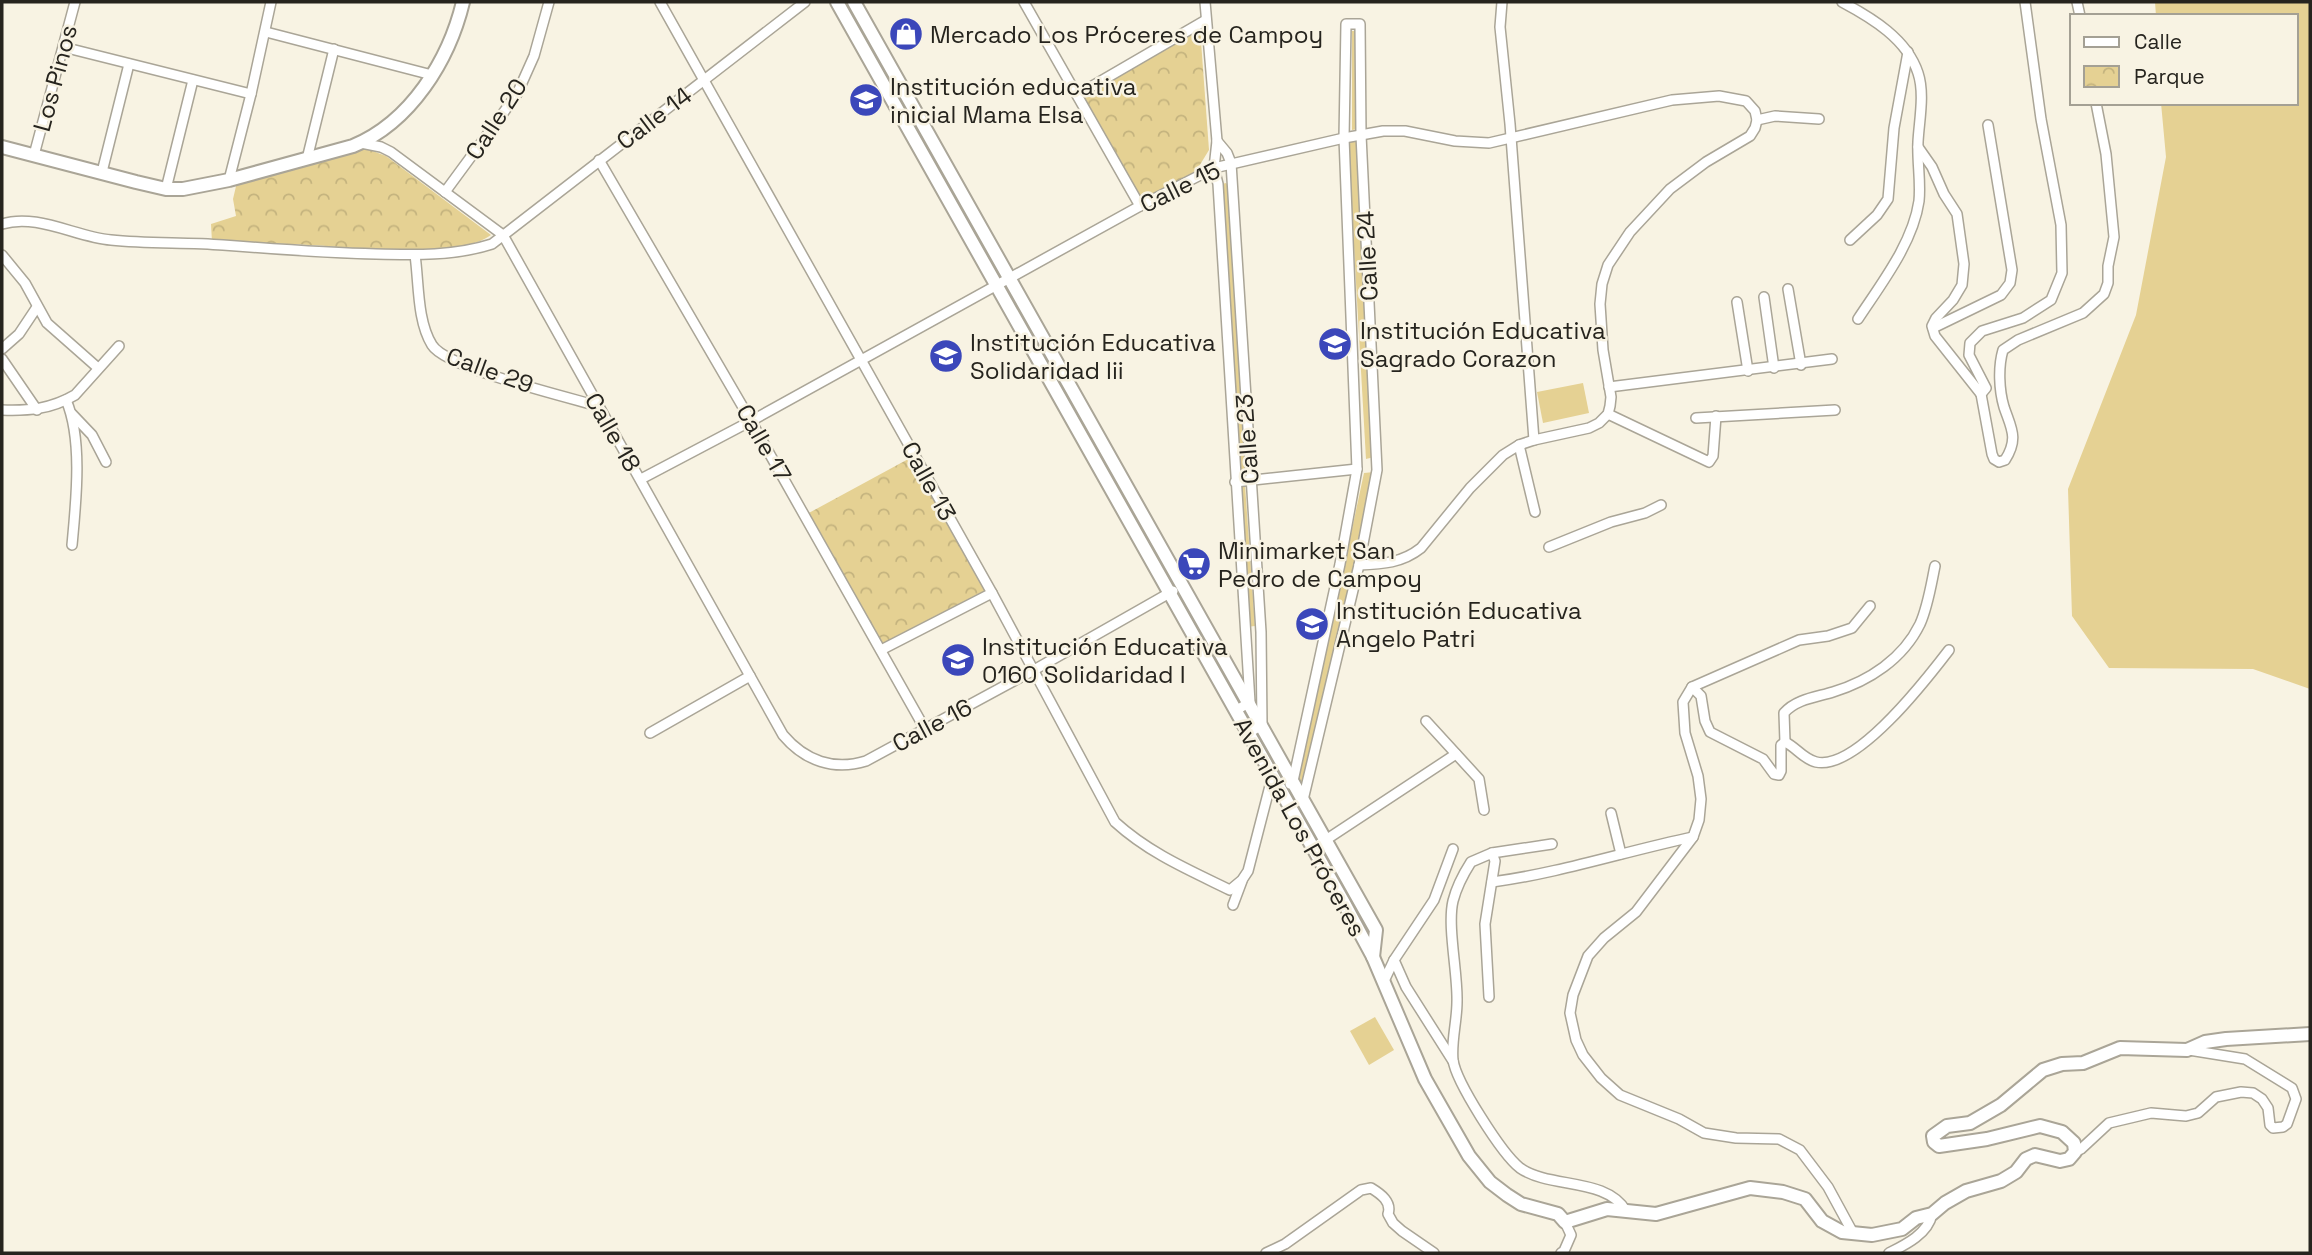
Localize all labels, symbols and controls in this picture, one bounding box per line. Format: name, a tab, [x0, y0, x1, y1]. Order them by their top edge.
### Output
legend	[2070, 14, 2298, 105]
shop icon: Mercado Los Próceres de Campoy	[887, 15, 925, 53]
place label: Mercado Los Próceres de Campoy	[930, 19, 1323, 50]
street label: Los Pinos	[26, 21, 84, 135]
text: Calle	[2134, 28, 2182, 55]
text: Parque	[2134, 63, 2205, 90]
place label: Institución educativa inicial Mama Elsa	[890, 71, 1137, 130]
street label: Calle 20	[458, 72, 534, 166]
street label: Calle 14	[610, 80, 698, 156]
school or university icon: Institución educativa inicial Mama Elsa	[847, 81, 885, 119]
street label: Calle 15	[1135, 154, 1225, 220]
street label: Calle 24	[1349, 210, 1385, 302]
place label: Institución Educativa Sagrado Corazon	[1360, 315, 1606, 374]
school or university icon: Institución Educativa Sagrado Corazon	[1316, 325, 1354, 363]
place label: Institución Educativa Solidaridad Iii	[970, 327, 1216, 386]
school or university icon: Institución Educativa Solidaridad Iii	[927, 337, 965, 375]
street label: Calle 29	[442, 340, 538, 400]
street label: Calle 18	[578, 387, 648, 477]
street label: Calle 23	[1228, 393, 1266, 485]
street label: Calle 17	[729, 398, 799, 488]
street label: Calle 13	[895, 436, 963, 526]
place label: Minimarket San Pedro de Campoy	[1218, 535, 1422, 594]
supermarket icon: Minimarket San Pedro de Campoy	[1175, 545, 1213, 583]
place label: Institución Educativa Angelo Patri	[1336, 595, 1582, 654]
school or university icon: Institución Educativa Angelo Patri	[1293, 605, 1331, 643]
place label: Institución Educativa 0160 Solidaridad I	[982, 631, 1228, 690]
school or university icon: Institución Educativa 0160 Solidaridad I	[939, 641, 977, 679]
street label: Calle 16	[887, 691, 977, 759]
street label: Avenida Los Próceres	[1227, 712, 1373, 942]

